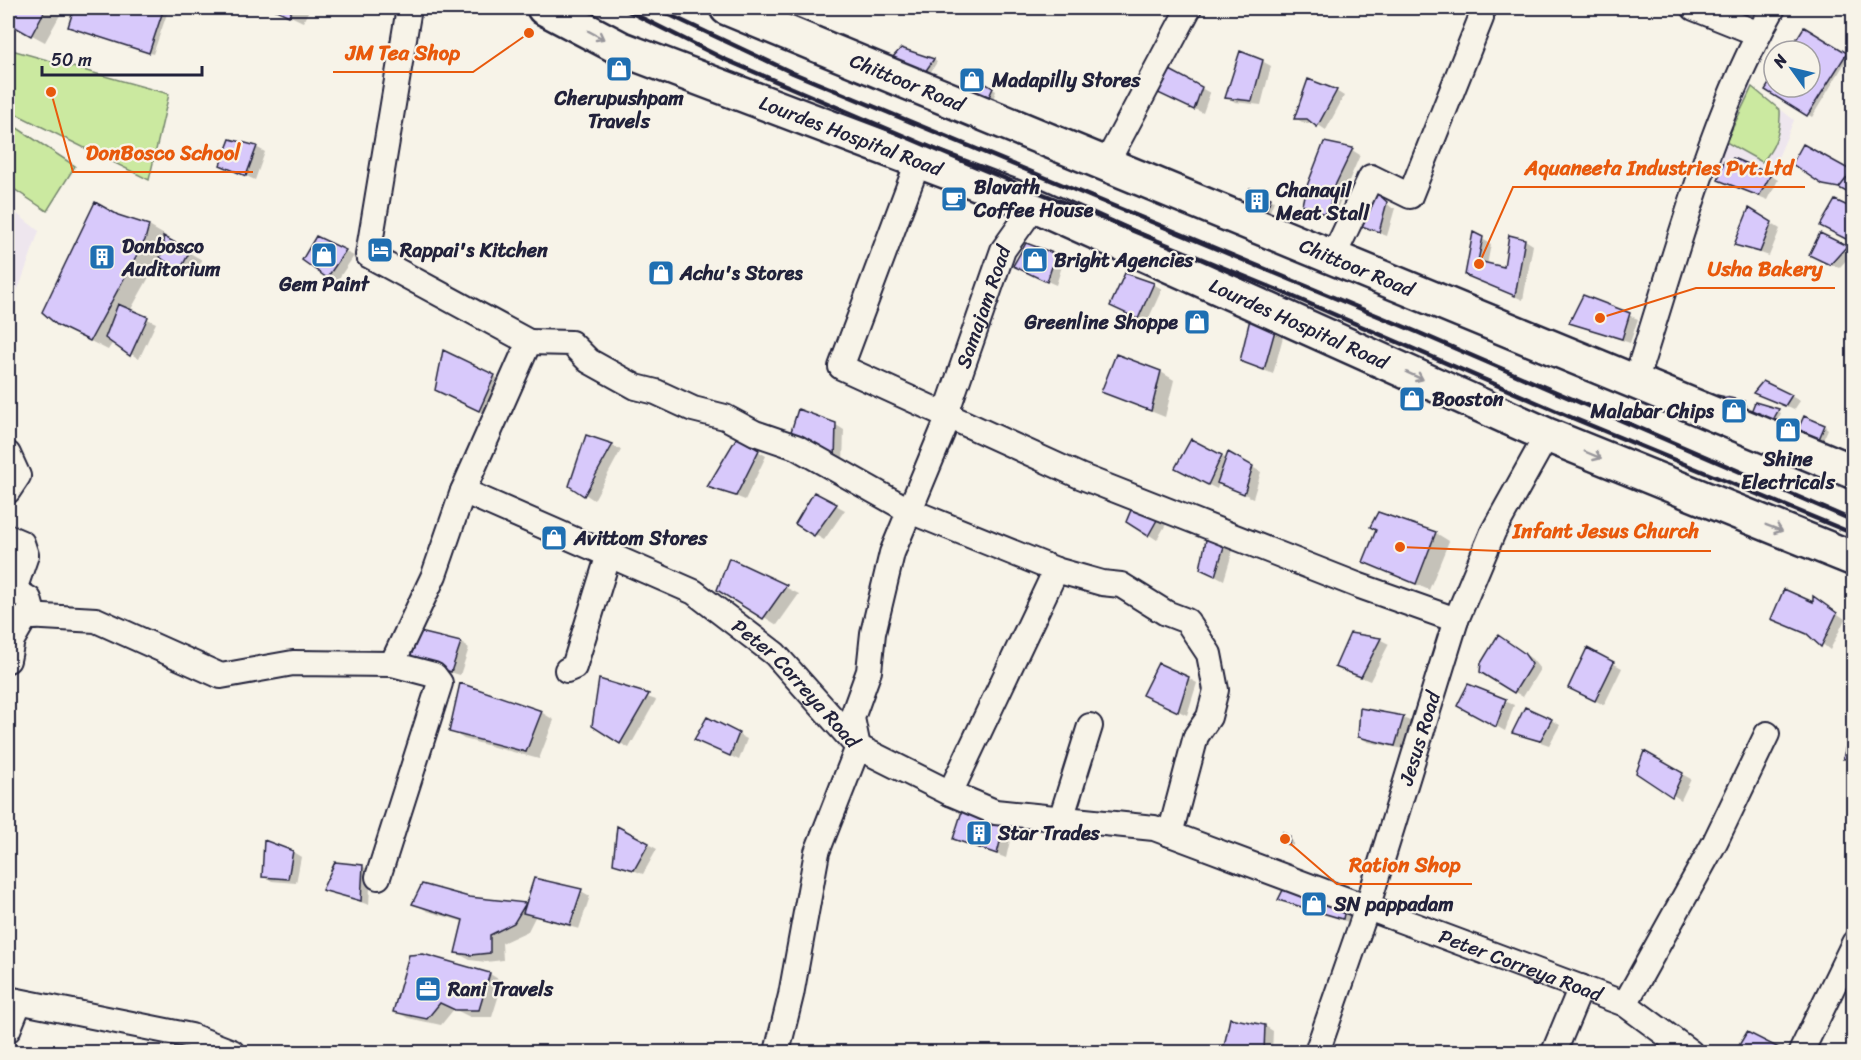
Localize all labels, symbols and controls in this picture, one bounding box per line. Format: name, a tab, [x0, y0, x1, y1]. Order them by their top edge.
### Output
one-way arrow	[586, 30, 604, 41]
callout: JM Tea Shop	[333, 33, 473, 72]
text: JM Tea Shop	[345, 34, 461, 72]
scale bar	[42, 39, 202, 77]
north arrow	[1762, 39, 1822, 99]
street label: Chittoor Road	[845, 43, 971, 122]
text: 50 m	[51, 44, 92, 76]
text: N	[1764, 47, 1796, 74]
shop icon: Cherupushpam Travels	[604, 54, 634, 84]
place label: Madapilly Stores	[991, 63, 1141, 98]
shop icon: Madapilly Stores	[957, 65, 987, 95]
place label: Cherupushpam Travels	[553, 81, 684, 139]
street label: Lourdes Hospital Road	[754, 85, 949, 187]
callout: DonBosco School	[73, 133, 253, 172]
text: DonBosco School	[86, 134, 241, 172]
callout: Aquaneeta Industries Pvt.Ltd	[1513, 148, 1805, 187]
text: Aquaneeta Industries Pvt.Ltd	[1524, 149, 1795, 187]
place label: Blavath Coffee House	[973, 170, 1094, 228]
place label: Chanayil Meat Stall	[1275, 173, 1371, 231]
cafe icon: Blavath Coffee House	[939, 184, 969, 214]
building icon: Chanayil Meat Stall	[1242, 186, 1272, 216]
street label: Chittoor Road	[1294, 228, 1421, 307]
place label: Donbosco Auditorium	[121, 229, 221, 287]
place label: Rappai's Kitchen	[399, 233, 548, 268]
hotel icon: Rappai's Kitchen	[365, 235, 395, 265]
street label: Samajam Road	[946, 239, 1021, 373]
shop icon: Gem Paint	[309, 240, 339, 270]
building icon: Donbosco Auditorium	[87, 242, 117, 272]
place label: Bright Agencies	[1054, 243, 1194, 278]
shop icon: Bright Agencies	[1020, 245, 1050, 275]
callout: Usha Bakery	[1696, 249, 1835, 288]
text: Usha Bakery	[1707, 250, 1824, 288]
place label: Achu's Stores	[679, 256, 803, 291]
shop icon: Achu's Stores	[646, 258, 676, 288]
place label: Gem Paint	[278, 267, 371, 302]
street label: Lourdes Hospital Road	[1204, 268, 1396, 380]
place label: Greenline Shoppe	[1024, 305, 1178, 340]
shop icon: Greenline Shoppe	[1182, 307, 1212, 337]
one-way arrow	[1405, 371, 1423, 382]
place label: Booston	[1432, 382, 1504, 417]
shop icon: Booston	[1397, 384, 1427, 414]
place label: Malabar Chips	[1590, 394, 1715, 429]
shop icon: Malabar Chips	[1719, 396, 1749, 426]
shop icon: Shine Electricals	[1773, 415, 1803, 445]
place label: Shine Electricals	[1741, 442, 1836, 500]
one-way arrow	[1584, 450, 1602, 461]
callout: Infant Jesus Church	[1500, 512, 1711, 551]
text: Infant Jesus Church	[1512, 512, 1699, 550]
place label: Avittom Stores	[573, 521, 708, 556]
shop icon: Avittom Stores	[539, 523, 569, 553]
one-way arrow	[1764, 523, 1783, 534]
street label: Peter Correya Road	[724, 609, 870, 757]
street label: Jesus Road	[1388, 686, 1451, 791]
place label: Star Trades	[997, 816, 1101, 851]
building icon: Star Trades	[964, 818, 994, 848]
callout: Ration Shop	[1337, 845, 1472, 884]
text: Ration Shop	[1348, 846, 1462, 884]
place label: SN pappadam	[1333, 887, 1454, 922]
shop icon: SN pappadam	[1299, 889, 1329, 919]
street label: Peter Correya Road	[1434, 918, 1609, 1012]
place label: Rani Travels	[447, 972, 554, 1007]
office icon: Rani Travels	[413, 974, 443, 1004]

